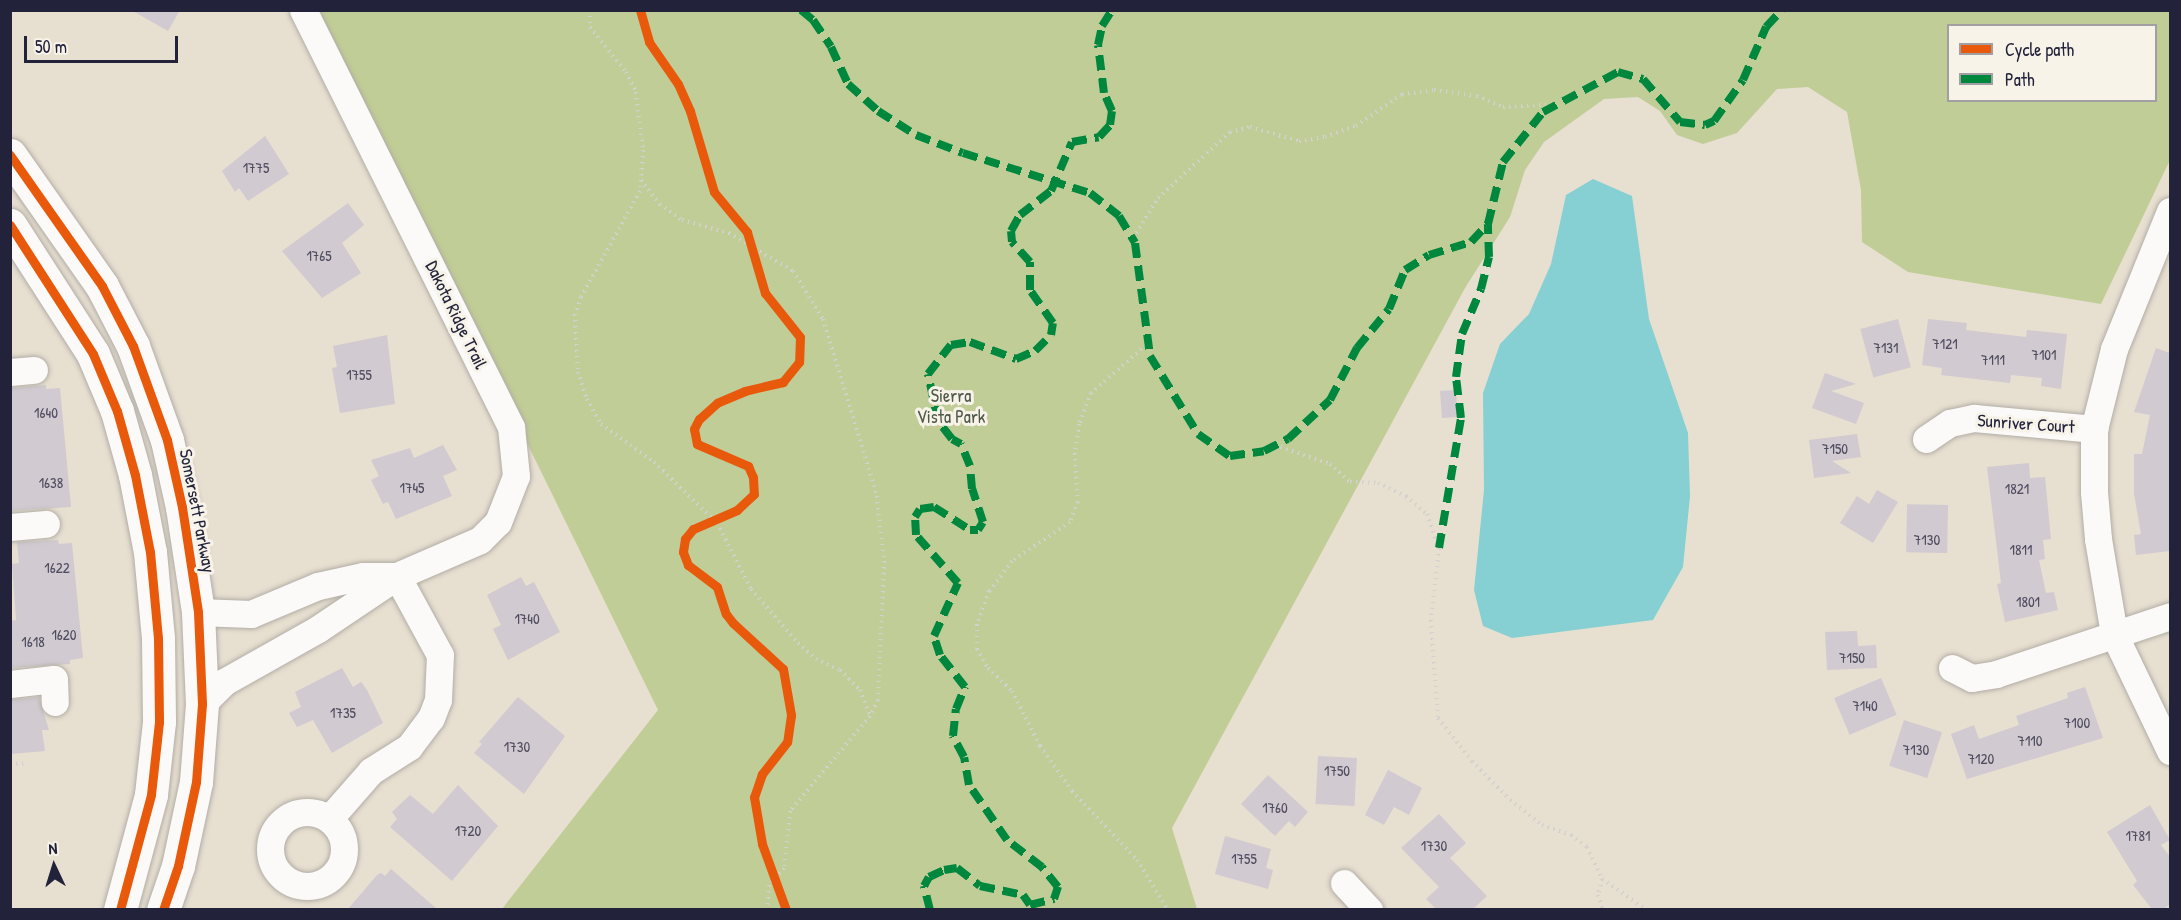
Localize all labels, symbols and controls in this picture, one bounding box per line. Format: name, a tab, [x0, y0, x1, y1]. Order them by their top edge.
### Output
scale bar	[27, 24, 182, 62]
legend	[1947, 24, 2157, 102]
text: 50 m	[35, 34, 67, 59]
text: Cycle path	[2005, 37, 2074, 62]
text: Path	[2005, 67, 2034, 92]
house number: 1775	[243, 159, 269, 177]
house number: 1765	[306, 247, 332, 265]
street label: Dakota Ridge Trail	[421, 257, 491, 373]
house number: 7121	[1932, 335, 1958, 353]
house number: 7131	[1873, 339, 1899, 357]
house number: 7101	[2031, 346, 2057, 364]
house number: 7111	[1981, 351, 2005, 369]
house number: 1755	[346, 366, 372, 384]
park label: Sierra Vista Park	[917, 386, 985, 428]
house number: 1640	[34, 404, 58, 422]
street label: Sunriver Court	[1977, 410, 2075, 438]
house number: 7150	[1822, 440, 1848, 458]
street label: Somersett Parkway	[174, 447, 220, 575]
house number: 1638	[39, 474, 63, 492]
house number: 1745	[400, 479, 424, 497]
house number: 1821	[2005, 480, 2029, 498]
house number: 7130	[1914, 531, 1940, 549]
house number: 1811	[2010, 541, 2032, 559]
house number: 1622	[44, 559, 70, 577]
house number: 1801	[2016, 593, 2040, 611]
house number: 1740	[514, 610, 540, 628]
house number: 1620	[51, 626, 77, 644]
house number: 1618	[21, 633, 45, 651]
house number: 7150	[1839, 649, 1865, 667]
house number: 7140	[1852, 697, 1878, 715]
house number: 1735	[330, 704, 356, 722]
house number: 7100	[2064, 714, 2090, 732]
house number: 7110	[2017, 732, 2043, 750]
house number: 1730	[504, 738, 530, 756]
house number: 7130	[1903, 741, 1929, 759]
house number: 7120	[1968, 750, 1994, 768]
house number: 1750	[1324, 762, 1350, 780]
house number: 1760	[1262, 799, 1288, 817]
house number: 1720	[455, 822, 481, 840]
house number: 1781	[2126, 827, 2150, 845]
north arrow	[24, 836, 84, 896]
text: N	[48, 837, 58, 859]
house number: 1730	[1421, 837, 1447, 855]
house number: 1755	[1231, 850, 1257, 868]

